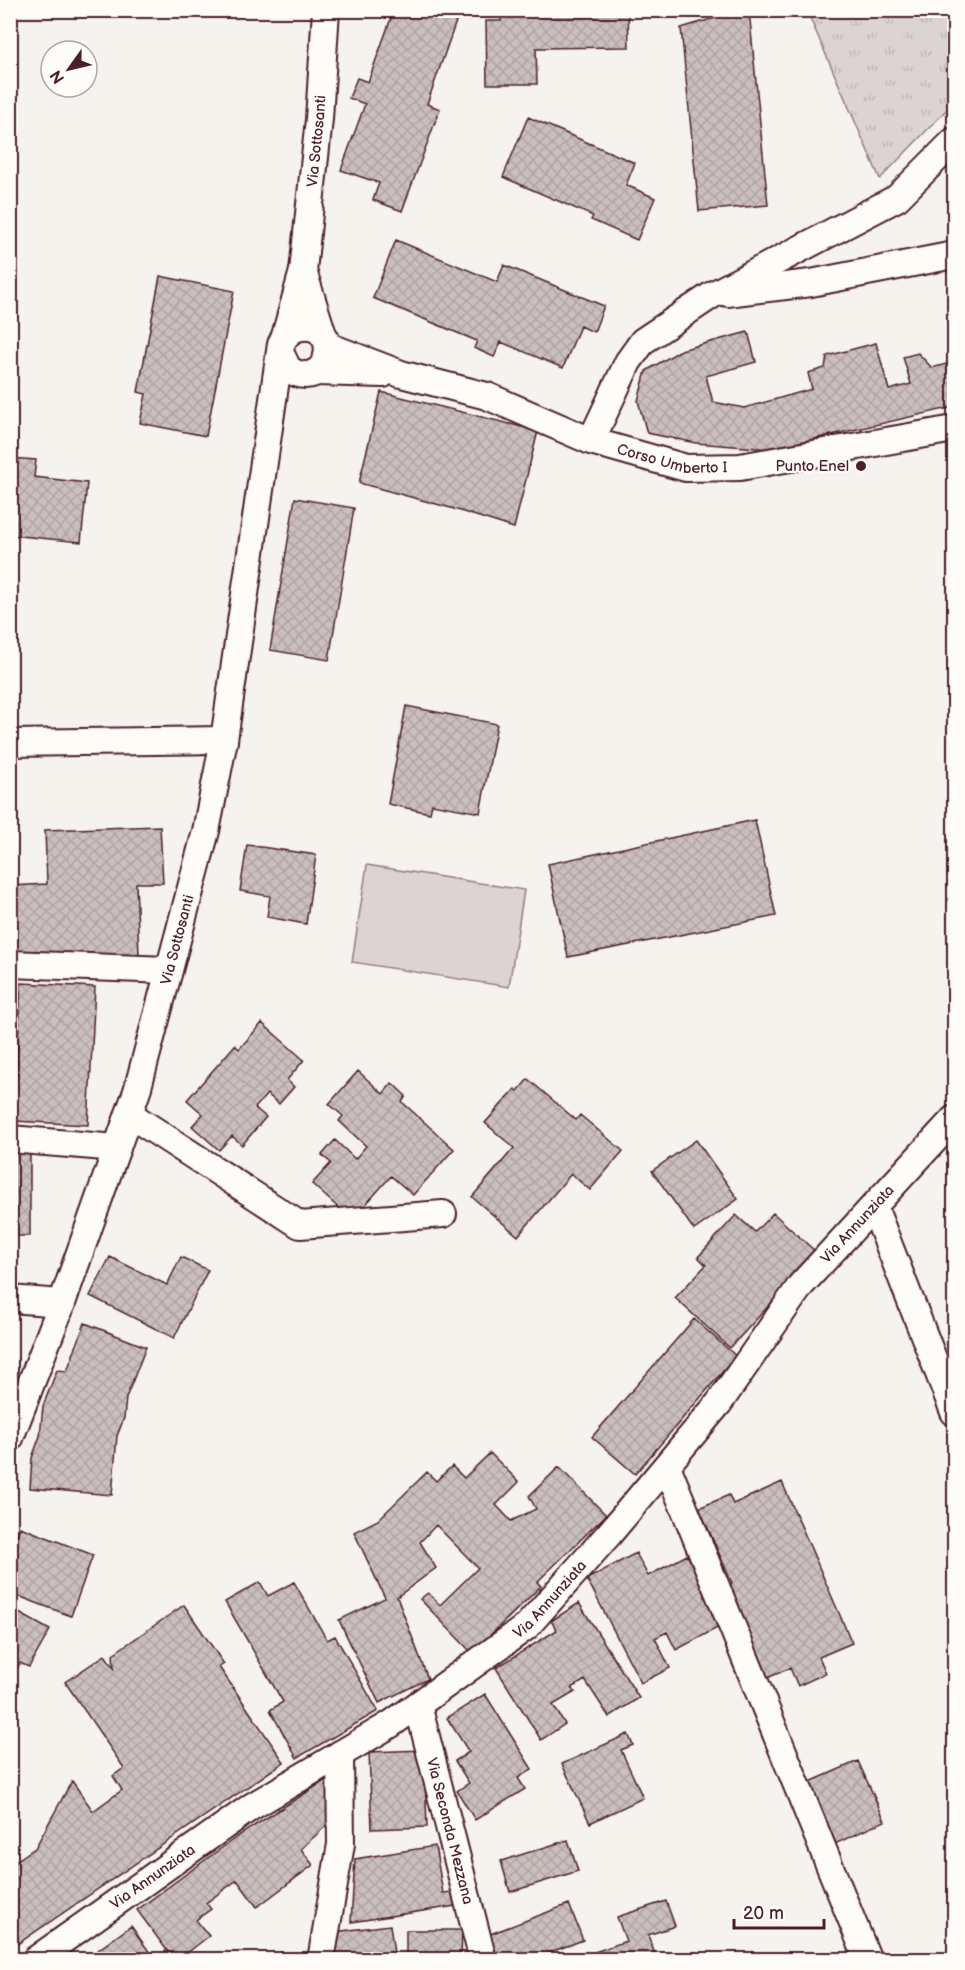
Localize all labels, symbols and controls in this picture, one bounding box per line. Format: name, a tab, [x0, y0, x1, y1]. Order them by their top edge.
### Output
north arrow	[39, 39, 99, 99]
text: N	[47, 66, 69, 87]
street label: Via Sottosanti	[302, 95, 330, 188]
street label: Corso Umberto I	[615, 439, 728, 478]
place label: Punto Enel	[775, 457, 849, 476]
marker: Punto Enel	[854, 459, 868, 473]
street label: Via Sottosanti	[156, 893, 198, 987]
street label: Via Annunziata	[816, 1181, 898, 1267]
street label: Via Annunziata	[509, 1556, 591, 1643]
street label: Via Seconda Mezzana	[422, 1756, 478, 1906]
street label: Via Annunziata	[106, 1840, 199, 1913]
scale bar	[734, 1892, 824, 1930]
text: 20 m	[743, 1903, 784, 1924]

